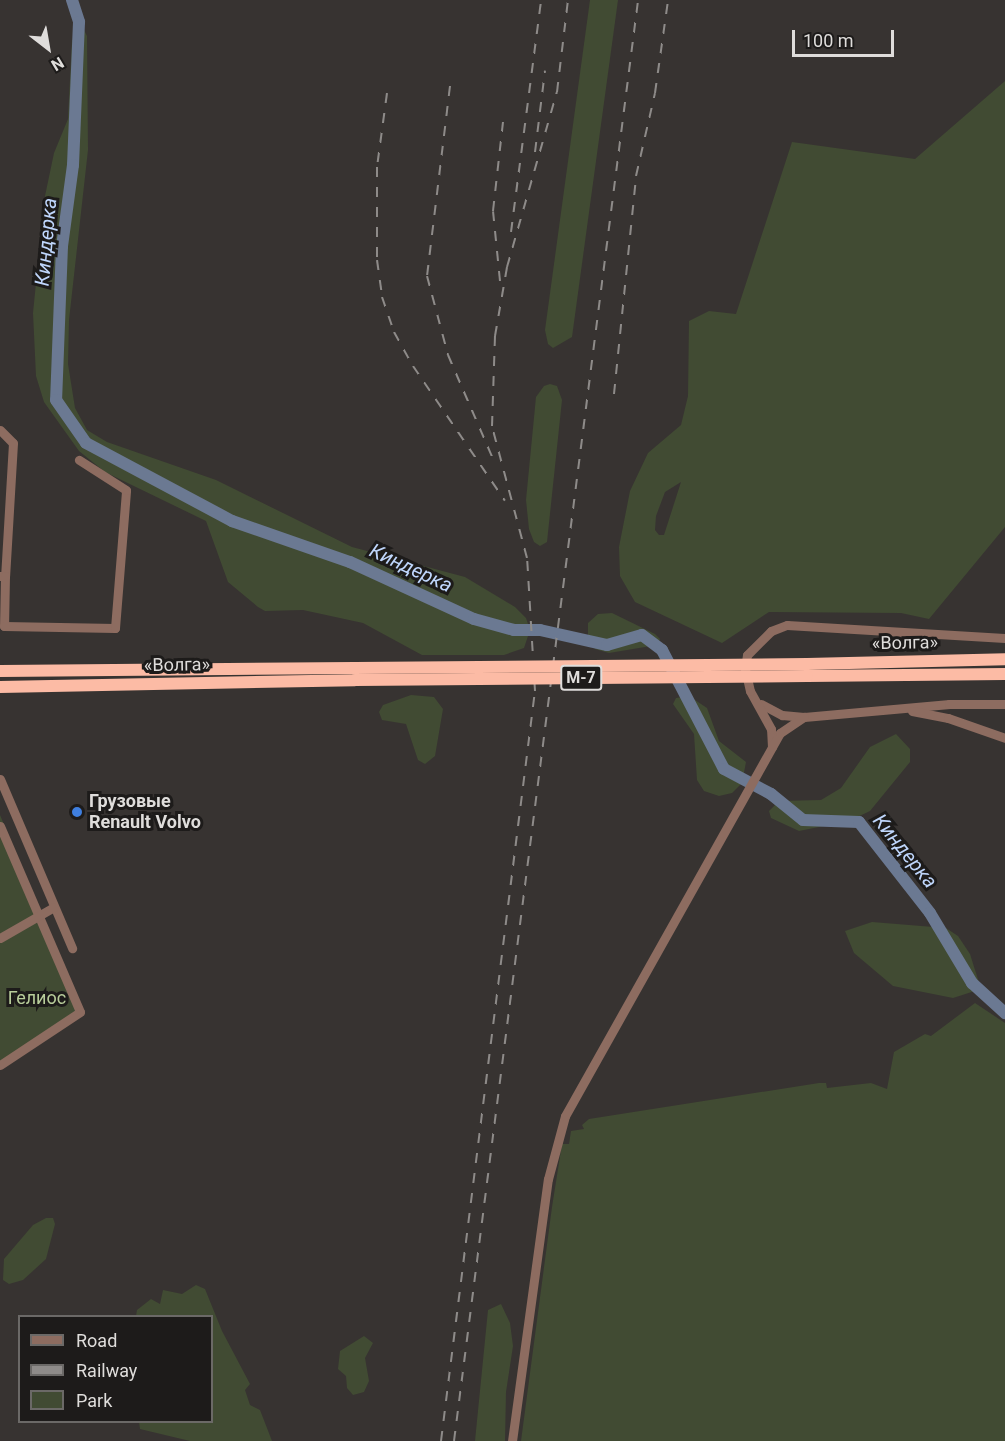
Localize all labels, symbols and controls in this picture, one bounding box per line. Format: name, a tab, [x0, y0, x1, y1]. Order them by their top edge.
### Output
north arrow	[18, 18, 78, 78]
scale bar	[795, 18, 897, 56]
text: 100 m	[803, 30, 854, 51]
text: N	[48, 53, 67, 75]
water label: Киндерка	[30, 197, 62, 287]
water label: Киндерка	[366, 538, 456, 598]
street label: «Волга»	[872, 632, 938, 654]
street label: «Волга»	[144, 654, 210, 676]
road number: М-7	[560, 665, 602, 691]
place label: Грузовые Renault Volvo	[89, 791, 201, 834]
marker: Грузовые Renault Volvo	[70, 805, 84, 819]
water label: Киндерка	[868, 809, 942, 893]
park label: Гелиос	[8, 987, 66, 1009]
legend	[18, 1315, 213, 1423]
text: Road	[76, 1330, 117, 1351]
text: Railway	[76, 1360, 137, 1381]
text: Park	[76, 1390, 112, 1411]

